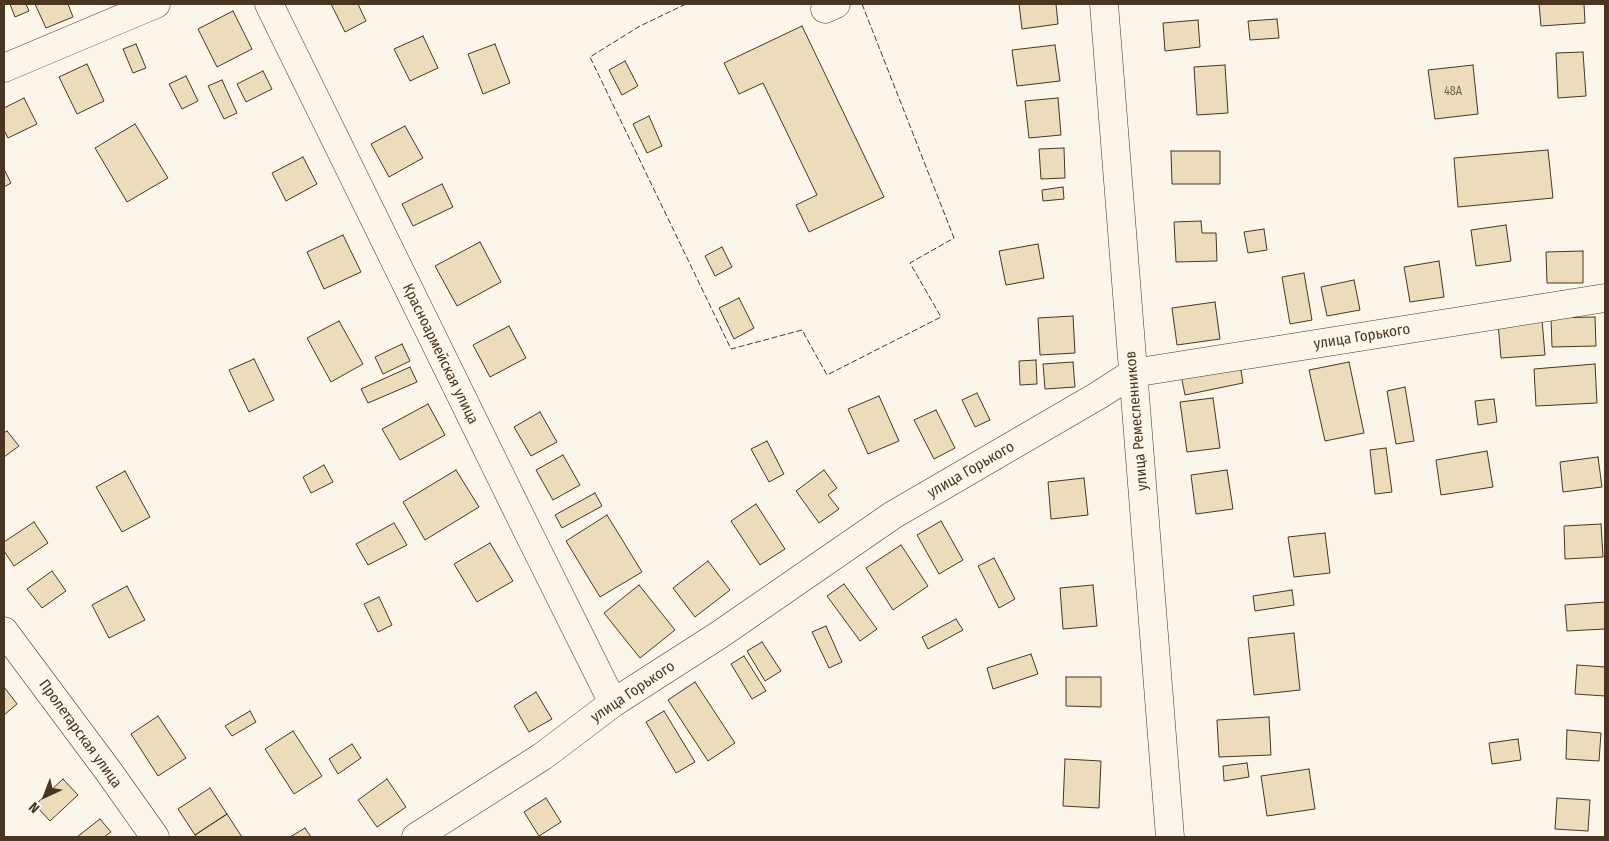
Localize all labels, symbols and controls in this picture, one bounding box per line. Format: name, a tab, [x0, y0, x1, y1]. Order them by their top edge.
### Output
house number: 48А	[1444, 85, 1462, 99]
street label: Красноармейская улица	[398, 281, 482, 427]
street label: улица Горького	[1312, 320, 1412, 354]
street label: улица Ремесленников	[1122, 350, 1152, 492]
street label: улица Горького	[924, 438, 1018, 502]
street label: улица Горького	[588, 657, 678, 727]
street label: Пролетарская улица	[35, 676, 125, 792]
north arrow	[20, 771, 70, 821]
text: N	[26, 798, 43, 816]

